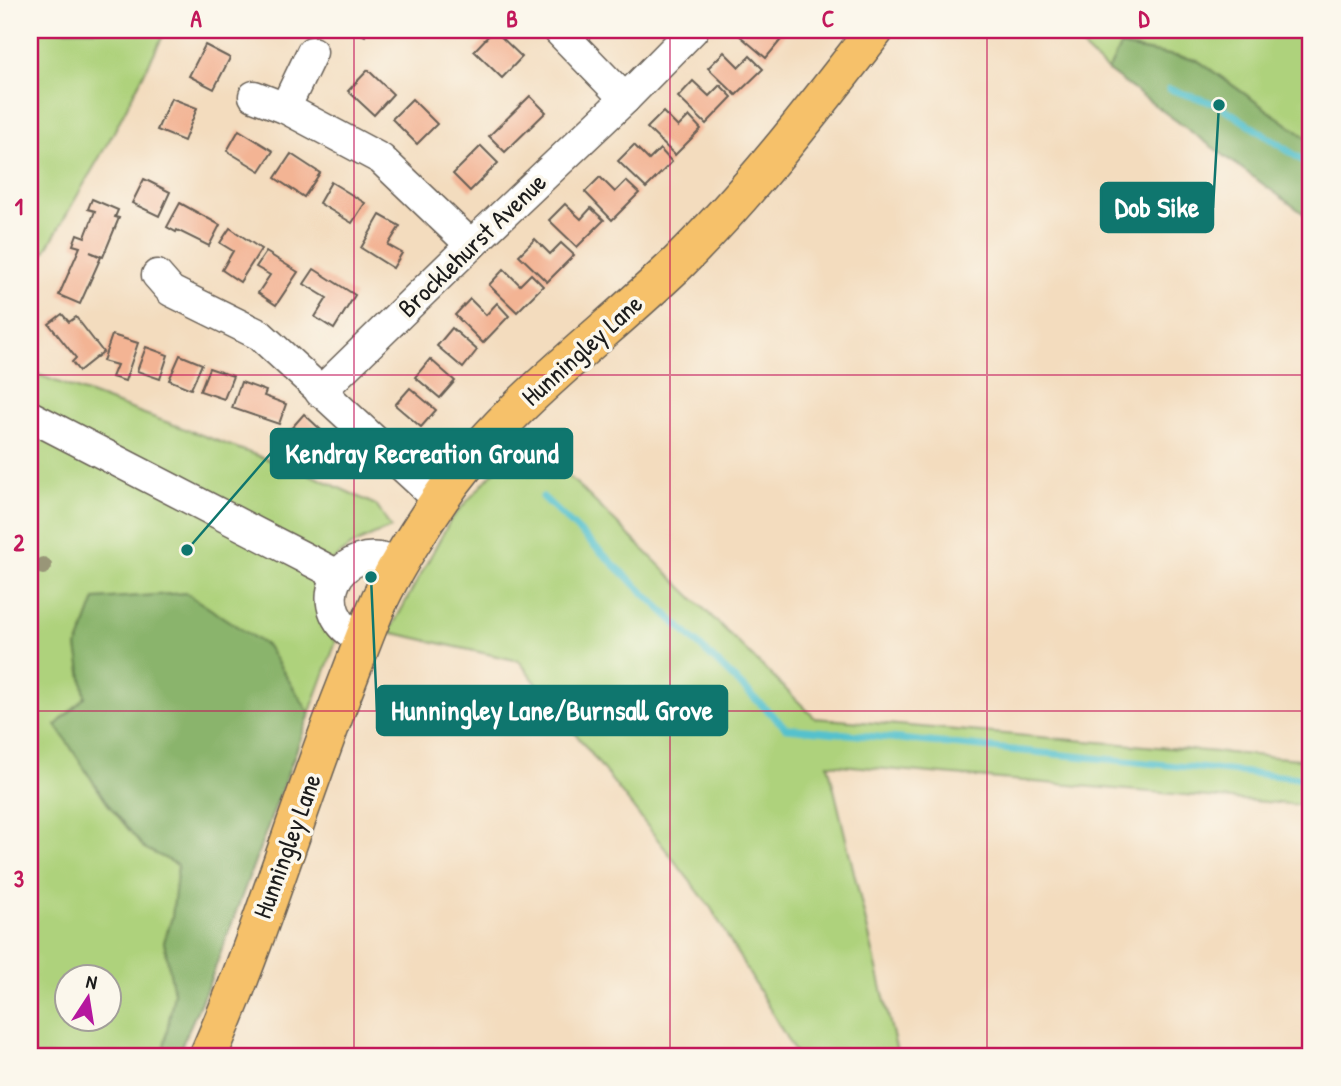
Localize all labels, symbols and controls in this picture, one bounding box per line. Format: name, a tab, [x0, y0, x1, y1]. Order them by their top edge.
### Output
text: A	[190, 3, 202, 34]
text: B	[506, 3, 518, 34]
text: C	[822, 3, 834, 34]
text: D	[1139, 3, 1151, 34]
street label: Brocklehurst Avenue	[390, 165, 554, 325]
callout: Dob Sike	[1101, 183, 1213, 232]
text: Dob Sike	[1115, 188, 1200, 226]
text: 1	[15, 191, 23, 222]
street label: Hunningley Lane	[514, 286, 650, 413]
callout: Kendray Recreation Ground	[271, 429, 572, 478]
text: Kendray Recreation Ground	[285, 434, 559, 473]
text: 2	[14, 527, 25, 558]
callout: Hunningley Lane/Burnsall Grove	[377, 686, 727, 735]
text: Hunningley Lane/Burnsall Grove	[391, 691, 714, 730]
street label: Hunningley Lane	[244, 769, 329, 923]
text: 3	[14, 863, 24, 894]
north arrow	[52, 964, 122, 1034]
text: N	[84, 968, 99, 995]

